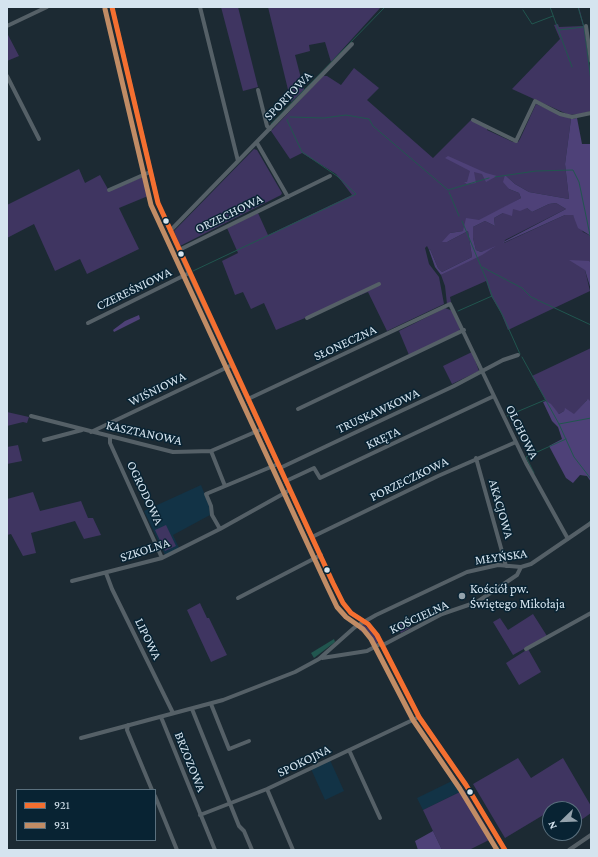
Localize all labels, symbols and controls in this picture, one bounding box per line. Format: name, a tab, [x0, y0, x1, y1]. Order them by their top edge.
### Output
street label: SPORTOWA	[261, 68, 315, 124]
street label: ORZECHOWA	[193, 191, 265, 237]
unlabelled marker	[161, 216, 171, 226]
unlabelled marker	[176, 249, 186, 259]
street label: CZEREŚNIOWA	[94, 264, 174, 314]
street label: SŁONECZNA	[311, 322, 379, 364]
street label: WIŚNIOWA	[126, 368, 188, 410]
street label: TRUSKAWKOWA	[334, 385, 422, 437]
street label: OLCHOWA	[502, 402, 542, 462]
street label: KASZTANOWA	[105, 417, 183, 449]
street label: KRĘTA	[364, 423, 402, 453]
street label: PORZECZKOWA	[367, 453, 451, 505]
street label: OGRODOWA	[123, 459, 167, 527]
street label: AKACJOWA	[485, 478, 517, 540]
street label: SZKOLNA	[118, 535, 172, 565]
street label: MŁYŃSKA	[474, 546, 528, 568]
unlabelled marker	[322, 565, 332, 575]
place label: Kościół pw. Świętego Mikołaja	[470, 581, 565, 612]
marker: Kościół pw. Świętego Mikołaja	[457, 591, 467, 601]
street label: KOŚCIELNA	[387, 597, 451, 637]
street label: LIPOWA	[131, 616, 165, 662]
street label: BRZOZOWA	[171, 730, 209, 794]
street label: SPOKOJNA	[275, 741, 333, 781]
unlabelled marker	[465, 787, 475, 797]
legend	[16, 789, 156, 841]
text: 921	[54, 798, 70, 812]
north arrow	[542, 801, 582, 841]
text: 931	[54, 818, 70, 832]
text: N	[545, 820, 559, 831]

